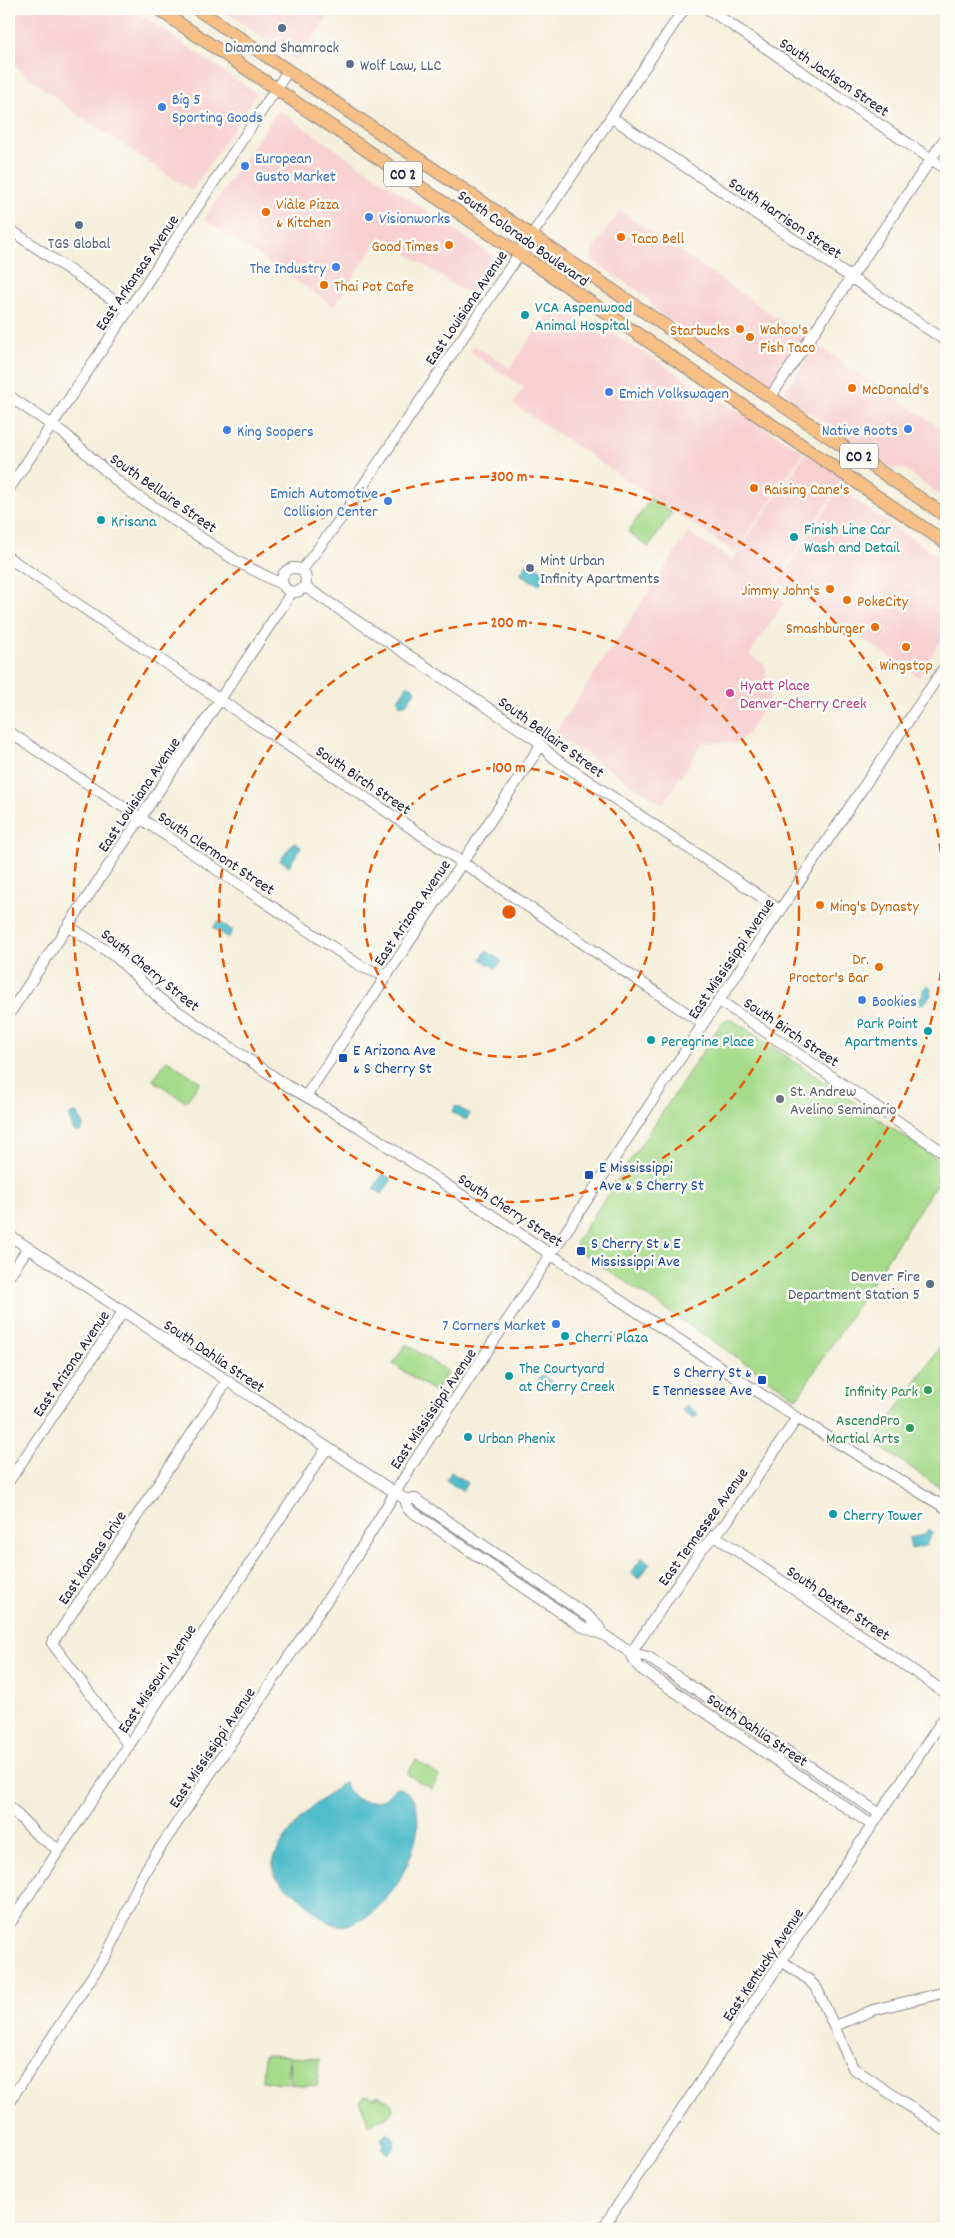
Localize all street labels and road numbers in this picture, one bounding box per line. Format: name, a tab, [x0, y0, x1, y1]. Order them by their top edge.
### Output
street label: South Jackson Street	[774, 33, 893, 123]
road number: CO 2	[384, 162, 422, 186]
street label: South Harrison Street	[723, 173, 846, 266]
street label: South Colorado Boulevard	[452, 185, 593, 293]
street label: East Arkansas Avenue	[91, 211, 186, 336]
street label: East Louisiana Avenue	[420, 246, 514, 370]
road number: CO 2	[840, 444, 878, 468]
street label: South Bellaire Street	[104, 448, 221, 540]
street label: South Bellaire Street	[493, 692, 608, 784]
street label: East Louisiana Avenue	[93, 733, 187, 857]
street label: South Birch Street	[310, 741, 415, 822]
street label: South Clermont Street	[153, 806, 279, 902]
street label: East Arizona Avenue	[369, 855, 457, 971]
street label: East Mississippi Avenue	[683, 894, 781, 1024]
street label: South Cherry Street	[95, 924, 204, 1018]
street label: South Birch Street	[738, 993, 843, 1074]
street label: South Cherry Street	[453, 1168, 567, 1254]
street label: East Arizona Avenue	[28, 1306, 116, 1422]
street label: South Dahlia Street	[158, 1315, 269, 1400]
street label: East Mississippi Avenue	[385, 1344, 483, 1474]
street label: East Tennessee Avenue	[653, 1464, 755, 1591]
street label: East Kansas Drive	[53, 1507, 133, 1610]
street label: South Dexter Street	[781, 1561, 894, 1647]
street label: East Missouri Avenue	[113, 1620, 203, 1739]
street label: East Mississippi Avenue	[164, 1683, 262, 1813]
street label: South Dahlia Street	[701, 1689, 812, 1774]
street label: East Kentucky Avenue	[717, 1904, 811, 2027]

